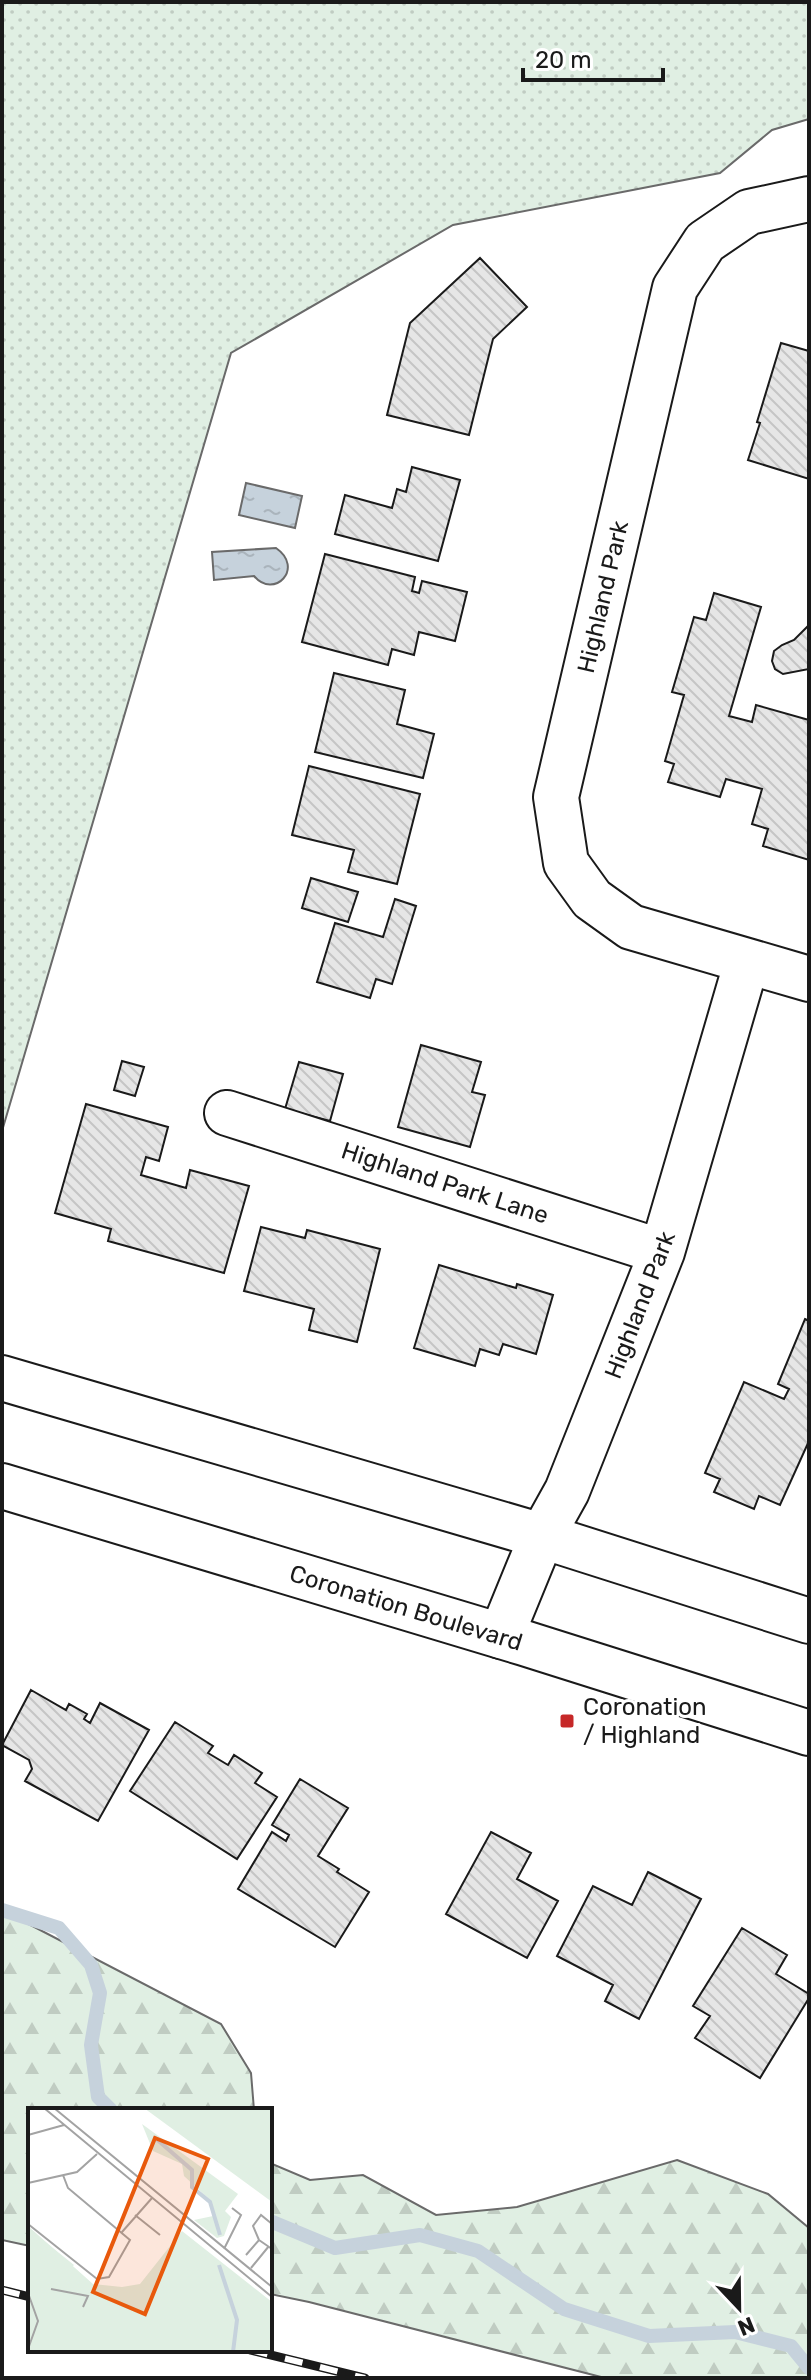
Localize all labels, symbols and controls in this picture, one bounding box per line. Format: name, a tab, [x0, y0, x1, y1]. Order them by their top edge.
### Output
scale bar	[523, 32, 663, 82]
text: 20 m	[535, 46, 592, 74]
street label: Highland Park	[572, 517, 634, 676]
street label: Highland Park Lane	[338, 1136, 552, 1230]
street label: Highland Park	[599, 1227, 681, 1383]
street label: Coronation Boulevard	[286, 1559, 526, 1657]
place label: Coronation / Highland	[583, 1693, 707, 1749]
marker: Coronation / Highland	[558, 1712, 576, 1730]
inset map	[28, 2108, 272, 2352]
north arrow	[699, 2268, 779, 2348]
text: N	[734, 2311, 759, 2342]

